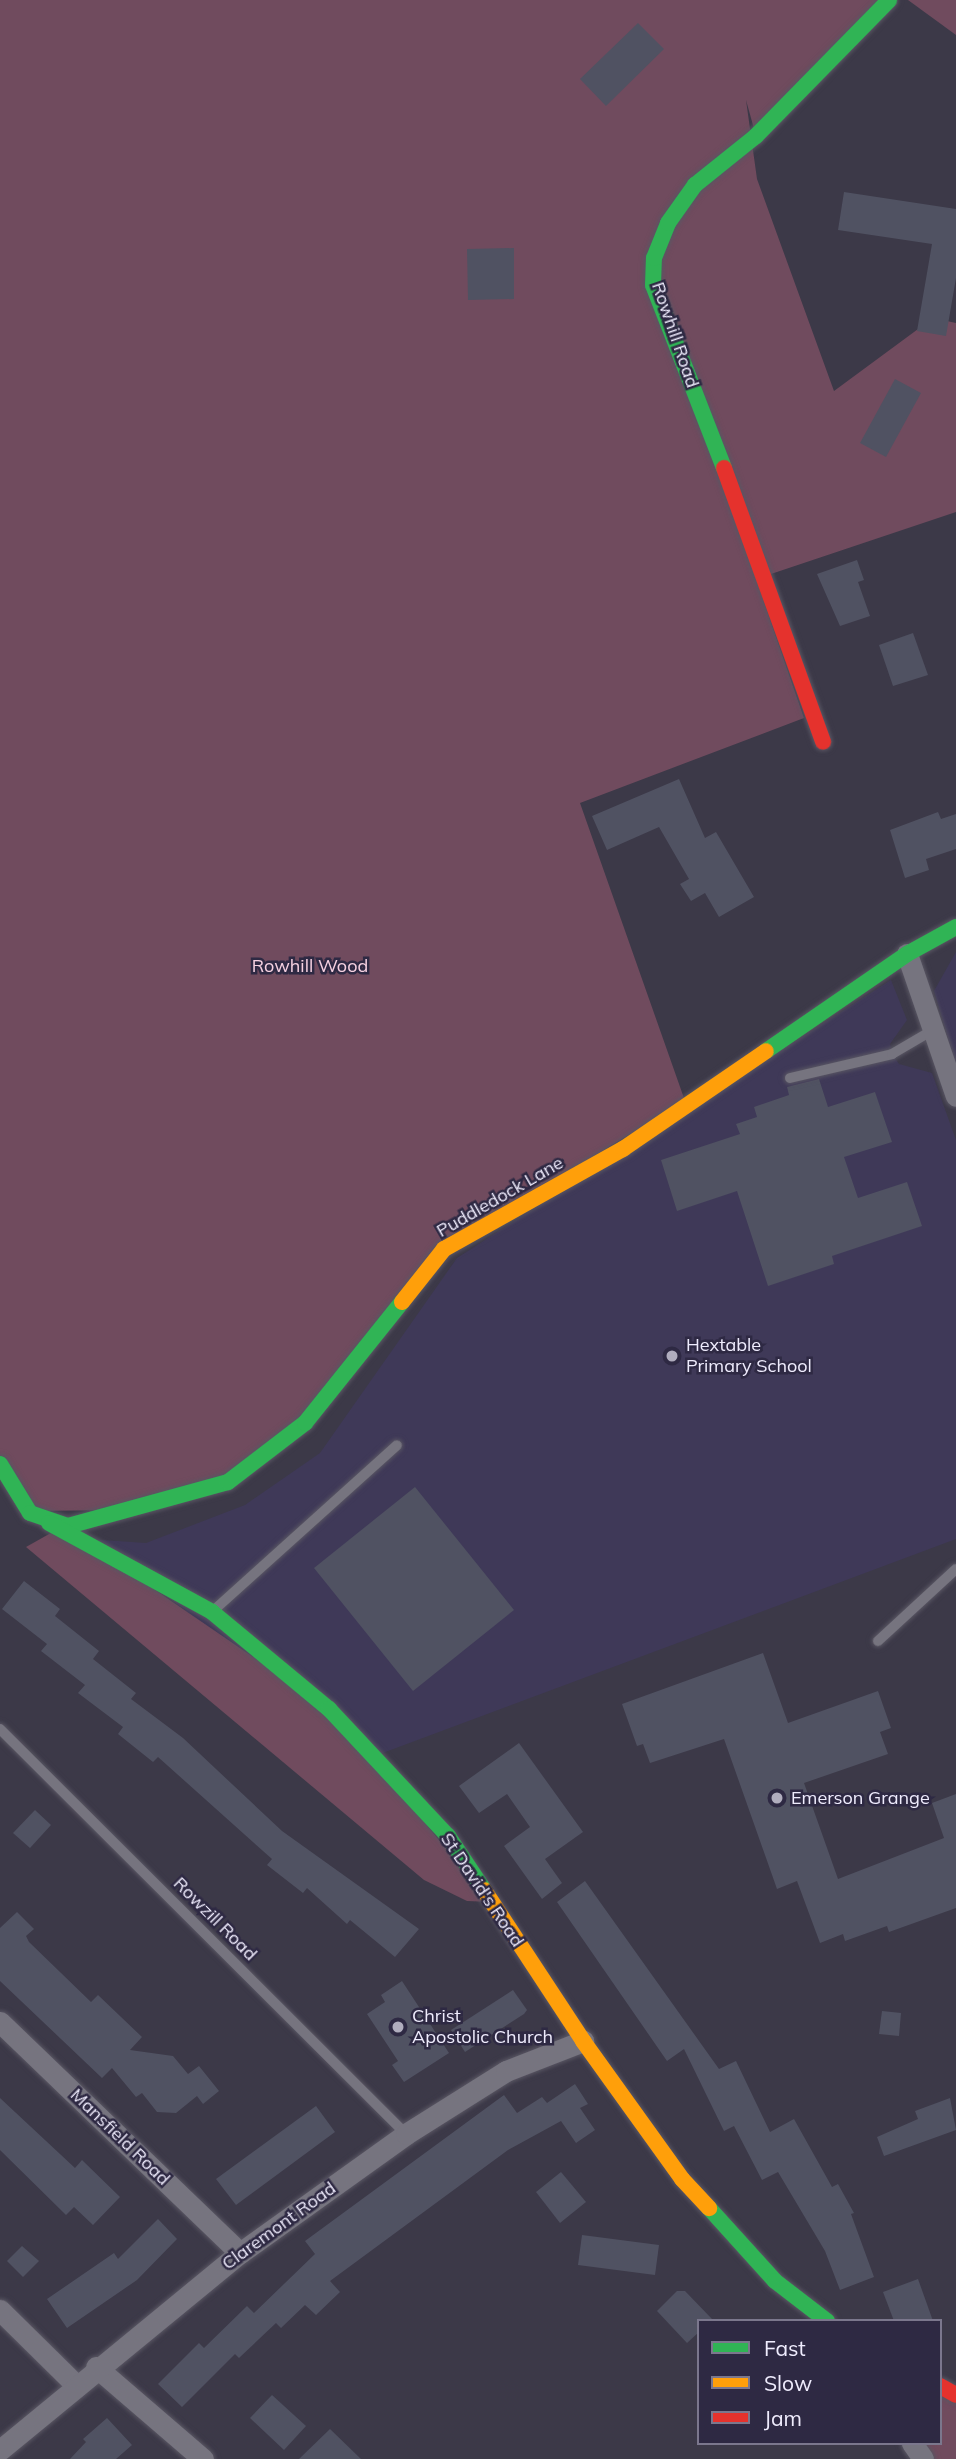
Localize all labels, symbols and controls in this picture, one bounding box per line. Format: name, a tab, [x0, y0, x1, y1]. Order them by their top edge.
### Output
street label: Rowhill Road	[647, 279, 703, 391]
park label: Rowhill Wood	[252, 955, 368, 977]
street label: Puddledock Lane	[433, 1152, 567, 1242]
place label: Hextable Primary School	[686, 1335, 812, 1378]
marker: Hextable Primary School	[664, 1348, 680, 1364]
place label: Emerson Grange	[791, 1787, 930, 1809]
marker: Emerson Grange	[769, 1790, 785, 1806]
street label: St David's Road	[436, 1829, 528, 1951]
street label: Rowzill Road	[169, 1873, 261, 1965]
place label: Christ Apostolic Church	[412, 2006, 553, 2048]
marker: Christ Apostolic Church	[390, 2019, 406, 2035]
street label: Mansfield Road	[66, 2084, 174, 2190]
street label: Claremont Road	[218, 2177, 340, 2275]
legend	[697, 2319, 942, 2445]
text: Fast	[764, 2335, 806, 2361]
text: Slow	[764, 2370, 812, 2396]
text: Jam	[764, 2405, 802, 2431]

